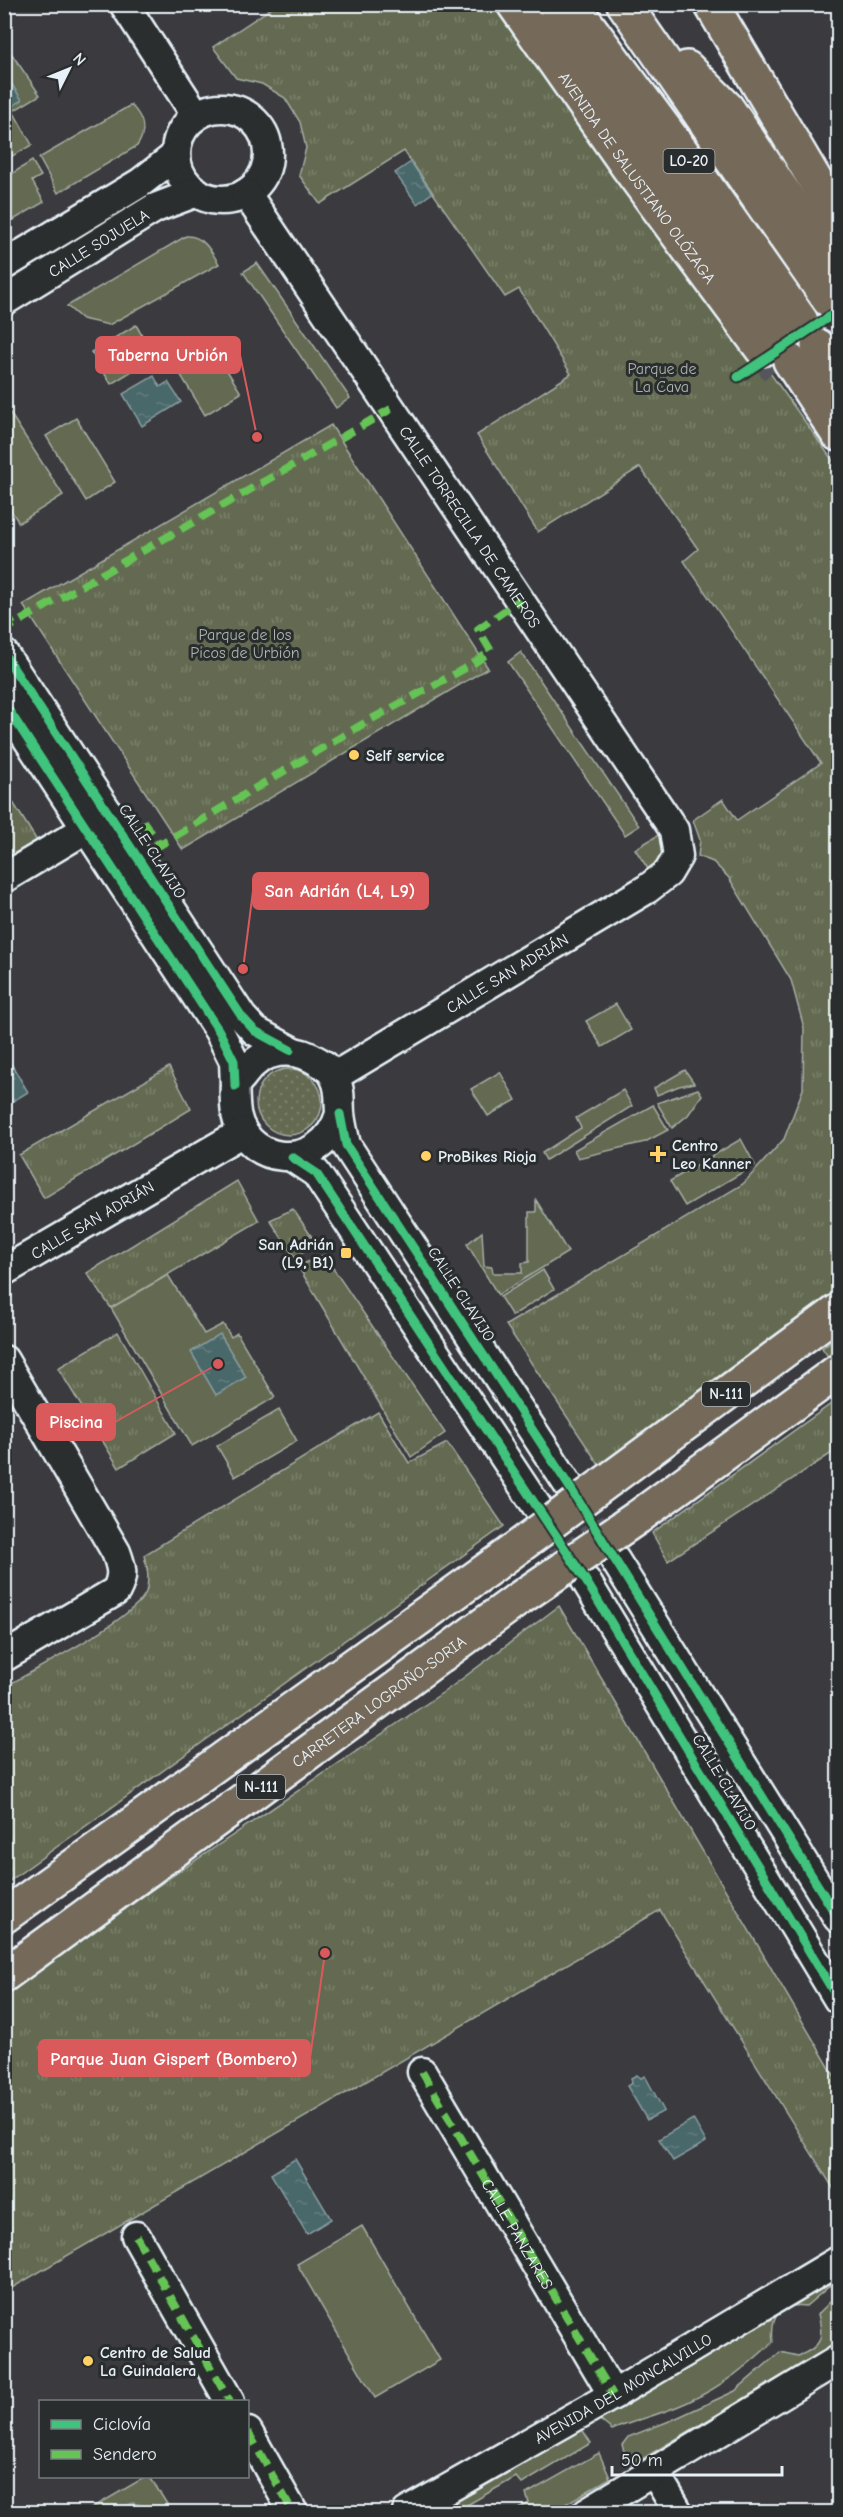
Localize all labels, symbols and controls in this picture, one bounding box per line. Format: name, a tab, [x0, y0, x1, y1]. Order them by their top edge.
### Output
north arrow	[39, 39, 99, 99]
text: N	[69, 49, 89, 69]
street label: AVENIDA DE SALUSTIANO OLÓZAGA	[555, 69, 719, 287]
road number: LO-20	[664, 149, 714, 173]
street label: CALLE SOJUELA	[46, 206, 153, 281]
callout: Taberna Urbión	[96, 337, 240, 373]
text: Taberna Urbión	[108, 345, 228, 366]
park label: Parque de La Cava	[628, 360, 696, 396]
street label: CALLE TORRECILLA DE CAMEROS	[395, 423, 544, 632]
park label: Parque de los Picos de Urbión	[190, 626, 300, 662]
place label: Self service	[366, 747, 445, 765]
marker: Self service	[347, 748, 361, 762]
street label: CALLE CLAVIJO	[115, 801, 189, 902]
callout: San Adrián (L4, L9)	[253, 873, 428, 909]
text: San Adrián (L4, L9)	[265, 881, 415, 902]
street label: CALLE SAN ADRIÁN	[443, 929, 572, 1017]
place label: Centro Leo Kanner	[672, 1137, 751, 1173]
marker: Centro Leo Kanner	[649, 1145, 667, 1163]
place label: ProBikes Rioja	[438, 1148, 537, 1166]
marker: ProBikes Rioja	[419, 1149, 433, 1163]
street label: CALLE SAN ADRIÁN	[28, 1178, 157, 1263]
place label: San Adrián (L9, B1)	[258, 1236, 334, 1272]
street label: CALLE CLAVIJO	[424, 1244, 498, 1345]
marker: San Adrián (L9, B1)	[339, 1246, 353, 1260]
road number: N-111	[702, 1382, 750, 1406]
callout: Piscina	[37, 1404, 115, 1440]
text: Piscina	[49, 1412, 103, 1433]
street label: CARRETERA LOGROÑO-SORIA	[289, 1633, 470, 1771]
street label: CALLE CLAVIJO	[688, 1731, 760, 1834]
road number: N-111	[237, 1775, 285, 1799]
callout: Parque Juan Gispert (Bombero)	[39, 2040, 310, 2076]
text: Parque Juan Gispert (Bombero)	[50, 2049, 298, 2070]
street label: CALLE PANZARES	[477, 2176, 556, 2293]
street label: AVENIDA DEL MONCALVILLO	[532, 2330, 715, 2448]
place label: Centro de Salud La Guindalera	[100, 2344, 211, 2380]
marker: Centro de Salud La Guindalera	[81, 2354, 95, 2368]
legend	[39, 2400, 249, 2478]
text: Ciclovía	[93, 2414, 151, 2435]
scale bar	[612, 2439, 782, 2477]
text: Sendero	[93, 2444, 157, 2465]
text: 50 m	[621, 2450, 663, 2471]

